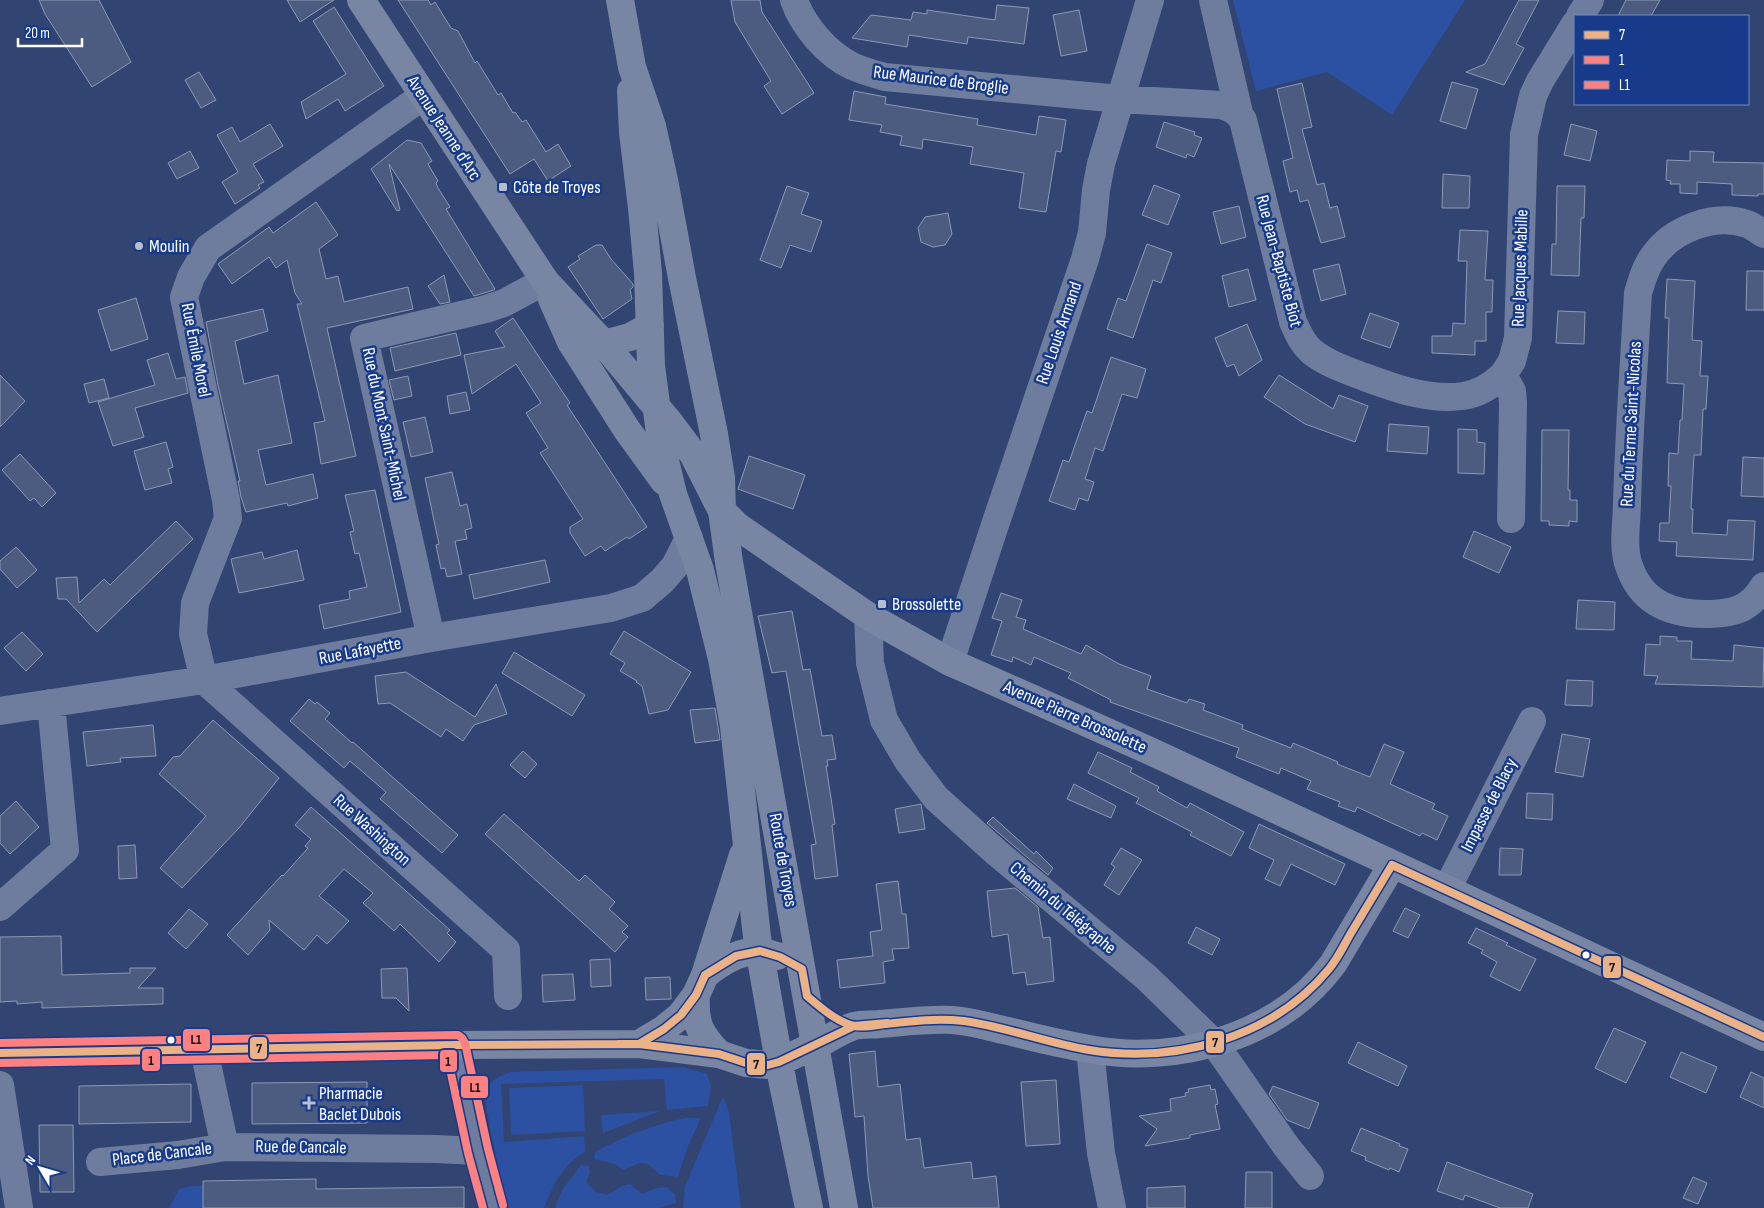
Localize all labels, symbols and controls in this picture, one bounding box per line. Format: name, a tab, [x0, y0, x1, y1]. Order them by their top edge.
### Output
scale bar	[18, 15, 81, 47]
legend	[1574, 15, 1749, 105]
text: 20 m	[25, 24, 50, 43]
text: 7	[1619, 26, 1625, 45]
text: 1	[1619, 51, 1625, 70]
street label: Rue Maurice de Broglie	[872, 61, 1010, 99]
street label: Avenue Jeanne d'Arc	[402, 71, 486, 184]
text: L1	[1619, 76, 1631, 95]
place label: Côte de Troyes	[513, 177, 601, 198]
marker: Côte de Troyes	[497, 181, 509, 193]
street label: Rue Jean-Baptiste Biot	[1251, 193, 1307, 330]
street label: Rue Jacques Mabille	[1507, 209, 1533, 327]
place label: Moulin	[149, 236, 189, 257]
marker: Moulin	[133, 240, 145, 252]
street label: Rue Louis Armand	[1032, 279, 1086, 387]
street label: Rue Émile Morel	[177, 301, 215, 399]
street label: Rue du Terme Saint-Nicolas	[1616, 341, 1646, 507]
street label: Rue du Mont Saint-Michel	[358, 346, 410, 502]
place label: Brossolette	[892, 594, 961, 615]
marker: Brossolette	[876, 598, 888, 610]
street label: Rue Lafayette	[317, 633, 403, 669]
street label: Avenue Pierre Brossolette	[999, 676, 1150, 758]
street label: Impasse de Blacy	[1456, 755, 1522, 855]
street label: Rue Washington	[329, 790, 415, 870]
street label: Route de Troyes	[764, 811, 802, 909]
street label: Chemin du Télégraphe	[1006, 857, 1120, 959]
unlabelled marker	[1581, 950, 1591, 960]
line badge: 7	[1602, 955, 1622, 979]
text: 7	[1609, 959, 1616, 976]
line badge: L1	[182, 1028, 211, 1052]
line badge: 7	[1205, 1030, 1225, 1054]
text: L1	[190, 1031, 202, 1048]
text: 7	[1212, 1034, 1219, 1051]
unlabelled marker	[166, 1035, 176, 1045]
line badge: 7	[249, 1036, 268, 1060]
text: 7	[256, 1040, 263, 1057]
line badge: 1	[141, 1048, 161, 1072]
line badge: 1	[439, 1049, 458, 1073]
text: 1	[148, 1052, 154, 1069]
line badge: 7	[746, 1052, 766, 1076]
text: 1	[445, 1053, 451, 1070]
text: 7	[753, 1056, 760, 1073]
line badge: L1	[460, 1075, 489, 1099]
text: L1	[469, 1079, 481, 1096]
place label: Pharmacie Baclet Dubois	[319, 1083, 401, 1125]
marker: Pharmacie Baclet Dubois	[303, 1097, 315, 1109]
street label: Rue de Cancale	[255, 1136, 347, 1158]
street label: Place de Cancale	[111, 1137, 213, 1171]
north arrow	[15, 1143, 65, 1193]
text: N	[21, 1152, 39, 1168]

